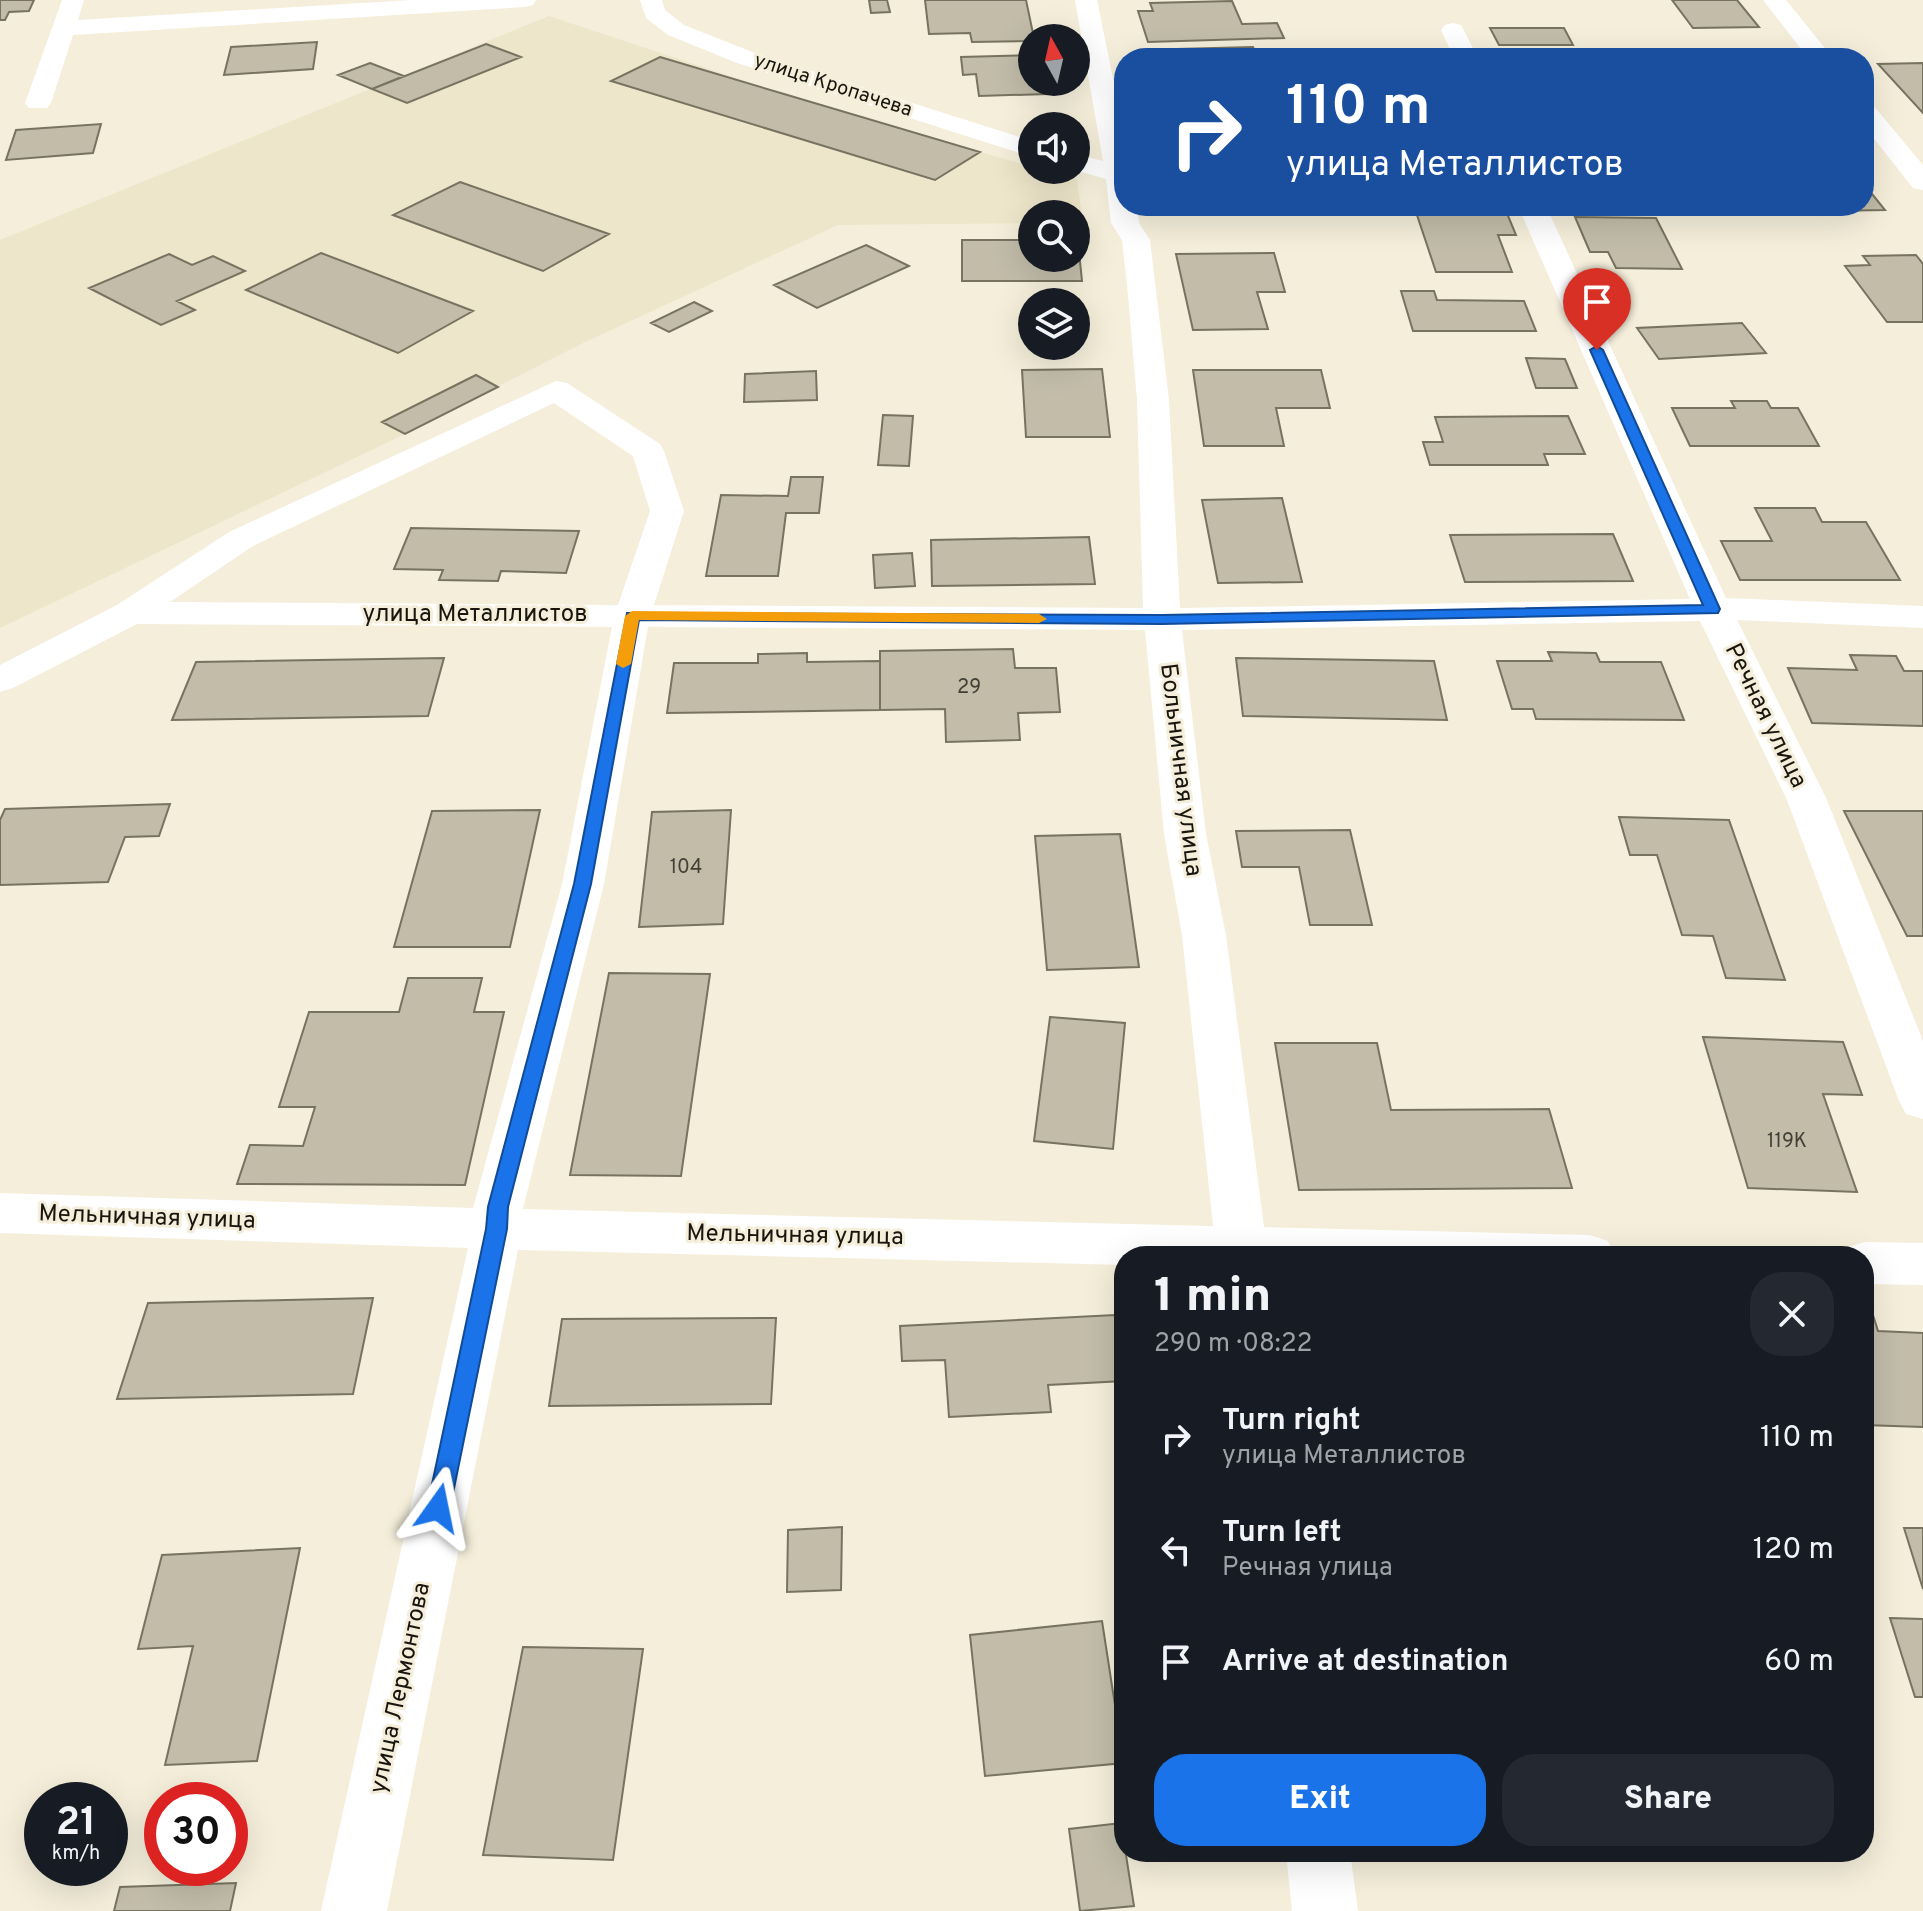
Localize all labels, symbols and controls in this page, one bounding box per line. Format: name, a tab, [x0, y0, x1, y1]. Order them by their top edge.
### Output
north arrow	[1018, 24, 1090, 96]
map controls	[1018, 24, 1090, 360]
street label: улица Кропачева	[751, 48, 915, 124]
text: 110 m	[1286, 74, 1431, 144]
icon: right	[1154, 80, 1258, 184]
button: sound	[1018, 112, 1090, 184]
text: улица Металлистов	[1286, 143, 1624, 189]
button: search	[1018, 200, 1090, 272]
pin	[1563, 268, 1631, 350]
icon: arrive	[1575, 280, 1619, 324]
button: layers	[1018, 288, 1090, 360]
street label: улица Металлистов	[362, 600, 588, 630]
street label: Речная улица	[1717, 639, 1813, 793]
street label: Больничная улица	[1152, 662, 1208, 878]
house number: 29	[957, 675, 981, 701]
house number: 104	[670, 855, 702, 881]
house number: 119К	[1767, 1129, 1807, 1155]
street label: Мельничная улица	[38, 1199, 256, 1237]
street label: Мельничная улица	[686, 1219, 904, 1253]
text: 1 min	[1154, 1268, 1271, 1328]
button: close	[1750, 1272, 1834, 1356]
text: 290 m · 08:22	[1154, 1328, 1313, 1361]
text: Turn right	[1222, 1403, 1360, 1440]
icon: right	[1154, 1416, 1198, 1460]
text: 110 m	[1760, 1420, 1834, 1457]
text: улица Металлистов	[1222, 1440, 1466, 1473]
position arrow	[396, 1466, 480, 1550]
text: Turn left	[1222, 1515, 1342, 1552]
icon: left	[1154, 1528, 1198, 1572]
text: 120 m	[1753, 1532, 1834, 1569]
text: Речная улица	[1222, 1552, 1393, 1585]
street label: улица Лермонтова	[364, 1580, 438, 1796]
icon: arrive	[1154, 1640, 1198, 1684]
text: Arrive at destination	[1222, 1644, 1508, 1681]
text: 60 m	[1764, 1644, 1834, 1681]
button: Exit	[1154, 1754, 1486, 1846]
button: Share	[1502, 1754, 1834, 1846]
speed limit sign: 30	[144, 1782, 248, 1886]
text: 21	[56, 1799, 96, 1849]
text: km/h	[52, 1841, 100, 1867]

